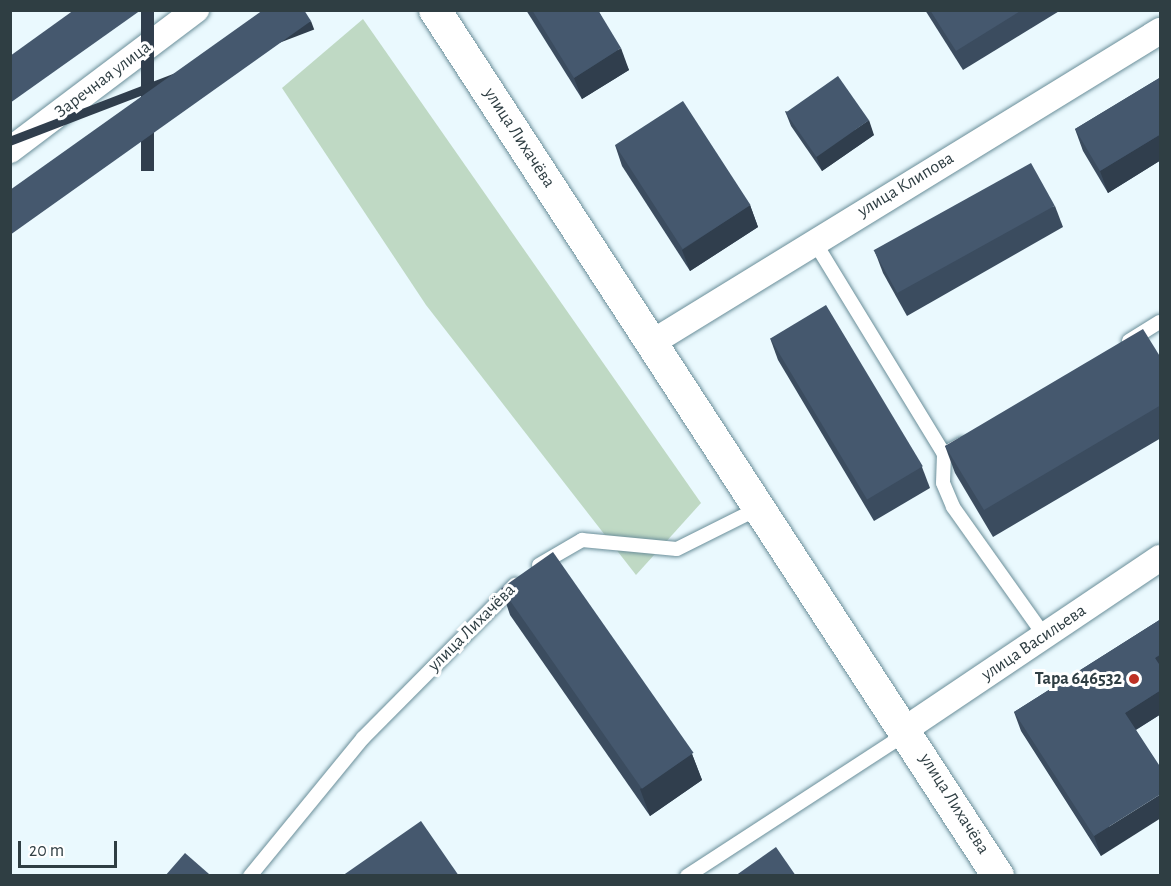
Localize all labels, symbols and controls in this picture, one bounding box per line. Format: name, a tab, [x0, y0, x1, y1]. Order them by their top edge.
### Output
street label: Заречная улица	[51, 37, 155, 123]
street label: улица Лихачёва	[479, 84, 559, 192]
street label: улица Клипова	[854, 148, 958, 222]
street label: улица Лихачёва	[424, 580, 520, 676]
street label: улица Васильева	[978, 600, 1090, 686]
place label: Тара 646532	[1035, 668, 1122, 690]
marker: Тара 646532	[1127, 672, 1141, 686]
street label: улица Лихачёва	[914, 750, 994, 858]
scale bar	[21, 829, 120, 867]
text: 20 m	[29, 842, 64, 860]

